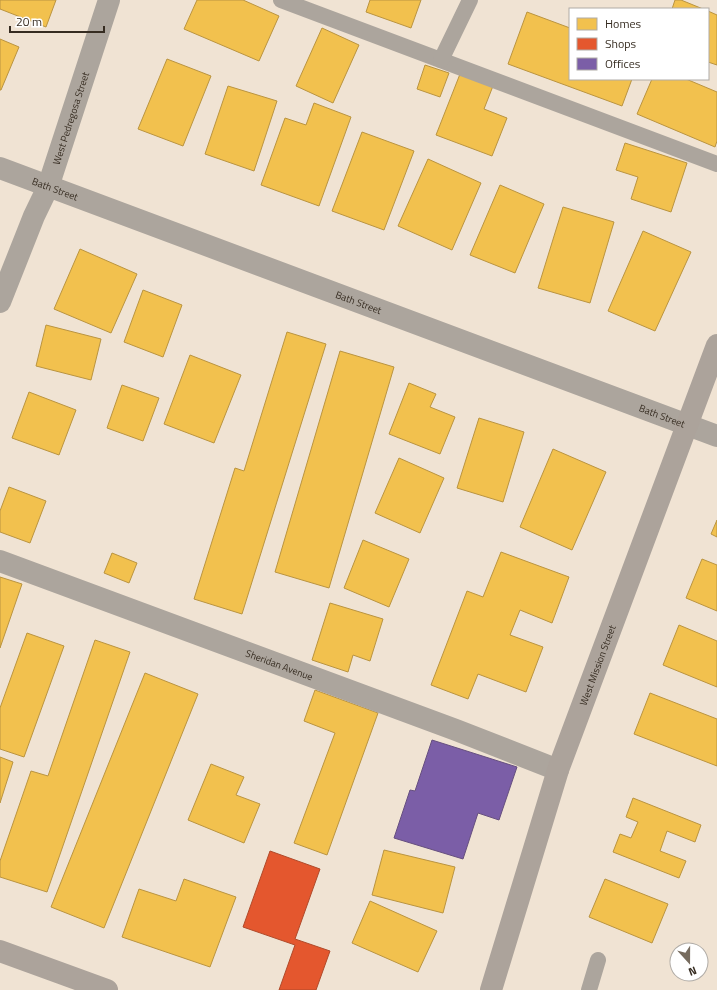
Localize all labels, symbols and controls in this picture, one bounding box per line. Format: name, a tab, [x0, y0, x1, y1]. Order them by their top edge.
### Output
scale bar	[10, 8, 104, 34]
legend	[569, 8, 709, 80]
text: 20 m	[16, 12, 42, 31]
text: Homes	[605, 14, 641, 33]
text: Shops	[605, 34, 637, 53]
text: Offices	[605, 54, 641, 73]
street label: West Pedregosa Street	[48, 69, 93, 167]
street label: Bath Street	[30, 173, 81, 204]
street label: Bath Street	[334, 287, 384, 318]
street label: Bath Street	[637, 400, 688, 431]
street label: West Mission Street	[575, 622, 619, 707]
street label: Sheridan Avenue	[244, 645, 315, 684]
north arrow	[669, 942, 709, 982]
text: N	[686, 963, 699, 980]

